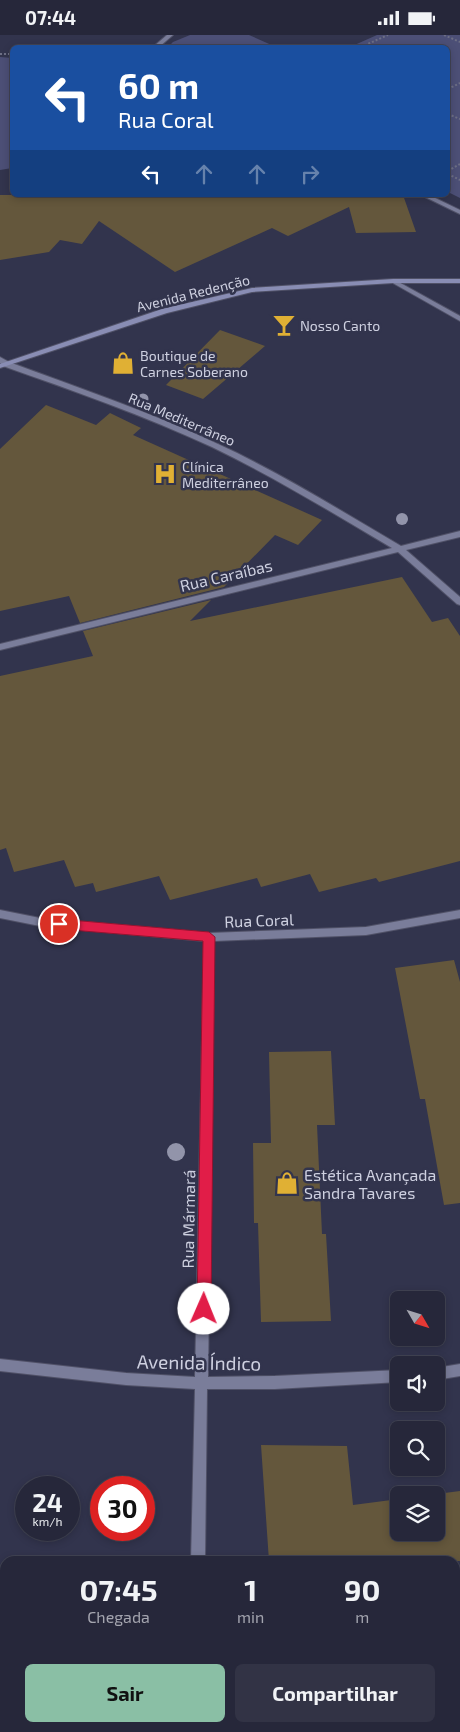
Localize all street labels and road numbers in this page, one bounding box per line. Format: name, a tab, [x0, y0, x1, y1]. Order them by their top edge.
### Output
street label: Avenida Redenção	[135, 271, 252, 316]
street label: Rua Mediterrâneo	[126, 389, 238, 449]
street label: Rua Caraíbas	[178, 555, 274, 595]
street label: Rua Coral	[224, 909, 294, 931]
street label: Rua Mármará	[178, 1170, 198, 1268]
street label: Avenida Índico	[137, 1349, 261, 1375]

